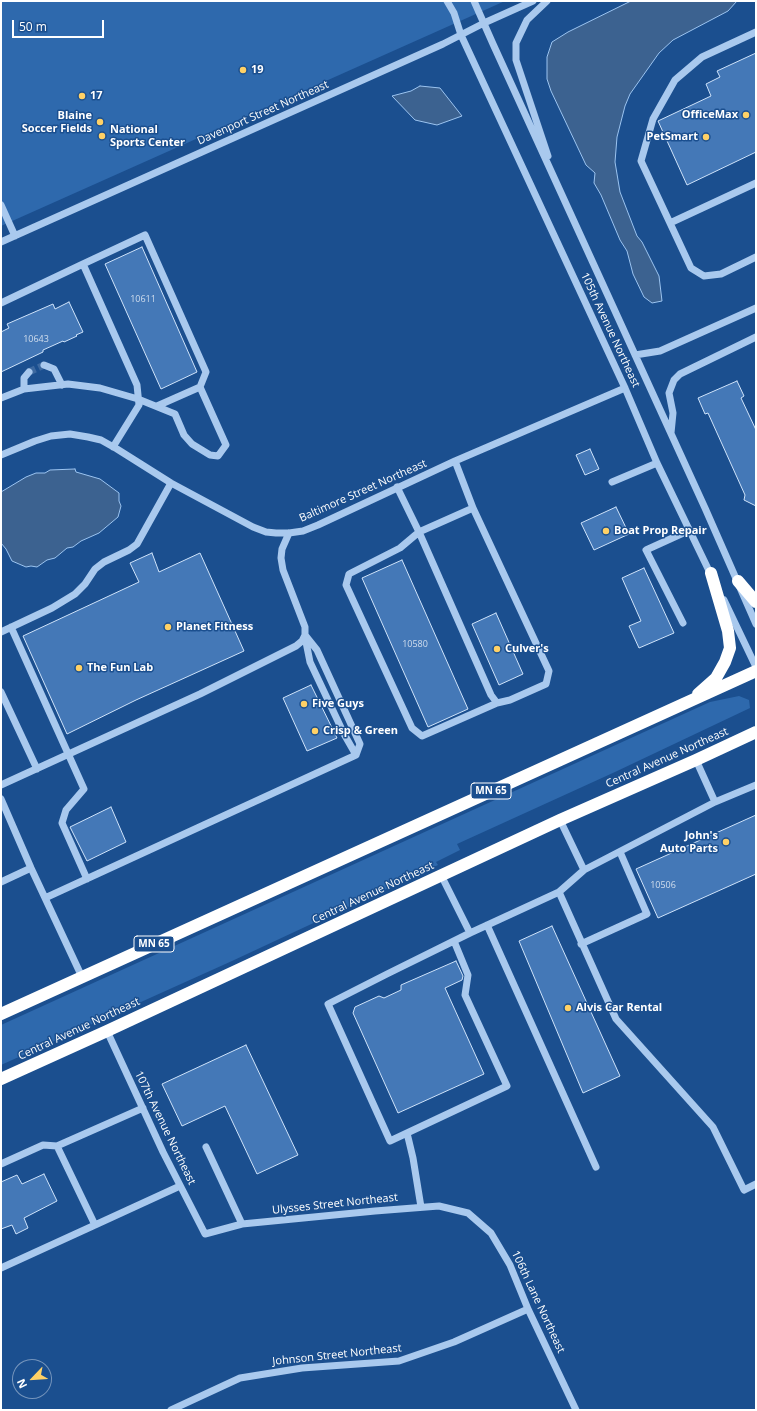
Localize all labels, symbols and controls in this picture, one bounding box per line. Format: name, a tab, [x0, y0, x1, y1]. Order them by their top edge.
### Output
scale bar	[14, 12, 106, 38]
text: 50 m	[19, 18, 47, 35]
place label: 19	[251, 63, 264, 77]
marker: 19	[238, 65, 248, 75]
street label: Davenport Street Northeast	[195, 78, 331, 148]
place label: 17	[90, 89, 103, 103]
marker: 17	[77, 91, 87, 101]
place label: OfficeMax	[682, 108, 738, 122]
place label: Blaine Soccer Fields	[22, 109, 92, 135]
marker: OfficeMax	[741, 110, 751, 120]
marker: Blaine Soccer Fields	[95, 117, 105, 127]
place label: National Sports Center	[110, 123, 185, 149]
place label: PetSmart	[647, 130, 698, 144]
marker: National Sports Center	[97, 131, 107, 141]
marker: PetSmart	[701, 132, 711, 142]
street label: 105th Avenue Northeast	[578, 271, 642, 389]
house number: 10611	[130, 294, 156, 304]
house number: 10643	[23, 334, 49, 344]
street label: Baltimore Street Northeast	[297, 457, 429, 525]
place label: Boat Prop Repair	[614, 524, 707, 538]
marker: Boat Prop Repair	[601, 526, 611, 536]
place label: Planet Fitness	[176, 620, 253, 634]
marker: Planet Fitness	[163, 622, 173, 632]
house number: 10580	[402, 639, 428, 649]
place label: Culver's	[505, 642, 549, 656]
marker: Culver's	[492, 644, 502, 654]
place label: The Fun Lab	[87, 661, 153, 675]
marker: The Fun Lab	[74, 663, 84, 673]
place label: Five Guys	[312, 697, 364, 711]
marker: Five Guys	[299, 699, 309, 709]
place label: Crisp & Green	[323, 724, 398, 738]
street label: Central Avenue Northeast	[604, 725, 730, 791]
marker: Crisp & Green	[310, 726, 320, 736]
road number: MN 65	[471, 783, 511, 799]
place label: John's Auto Parts	[660, 829, 718, 855]
marker: John's Auto Parts	[721, 837, 731, 847]
street label: Central Avenue Northeast	[310, 859, 436, 927]
house number: 10506	[650, 880, 676, 890]
road number: MN 65	[134, 936, 174, 952]
street label: Central Avenue Northeast	[16, 995, 142, 1063]
place label: Alvis Car Rental	[576, 1001, 662, 1015]
marker: Alvis Car Rental	[563, 1003, 573, 1013]
street label: 107th Avenue Northeast	[132, 1069, 198, 1187]
street label: Ulysses Street Northeast	[272, 1191, 398, 1217]
street label: 106th Lane Northeast	[508, 1249, 568, 1355]
street label: Johnson Street Northeast	[272, 1342, 402, 1368]
north arrow	[12, 1359, 52, 1399]
text: N	[13, 1377, 30, 1391]

